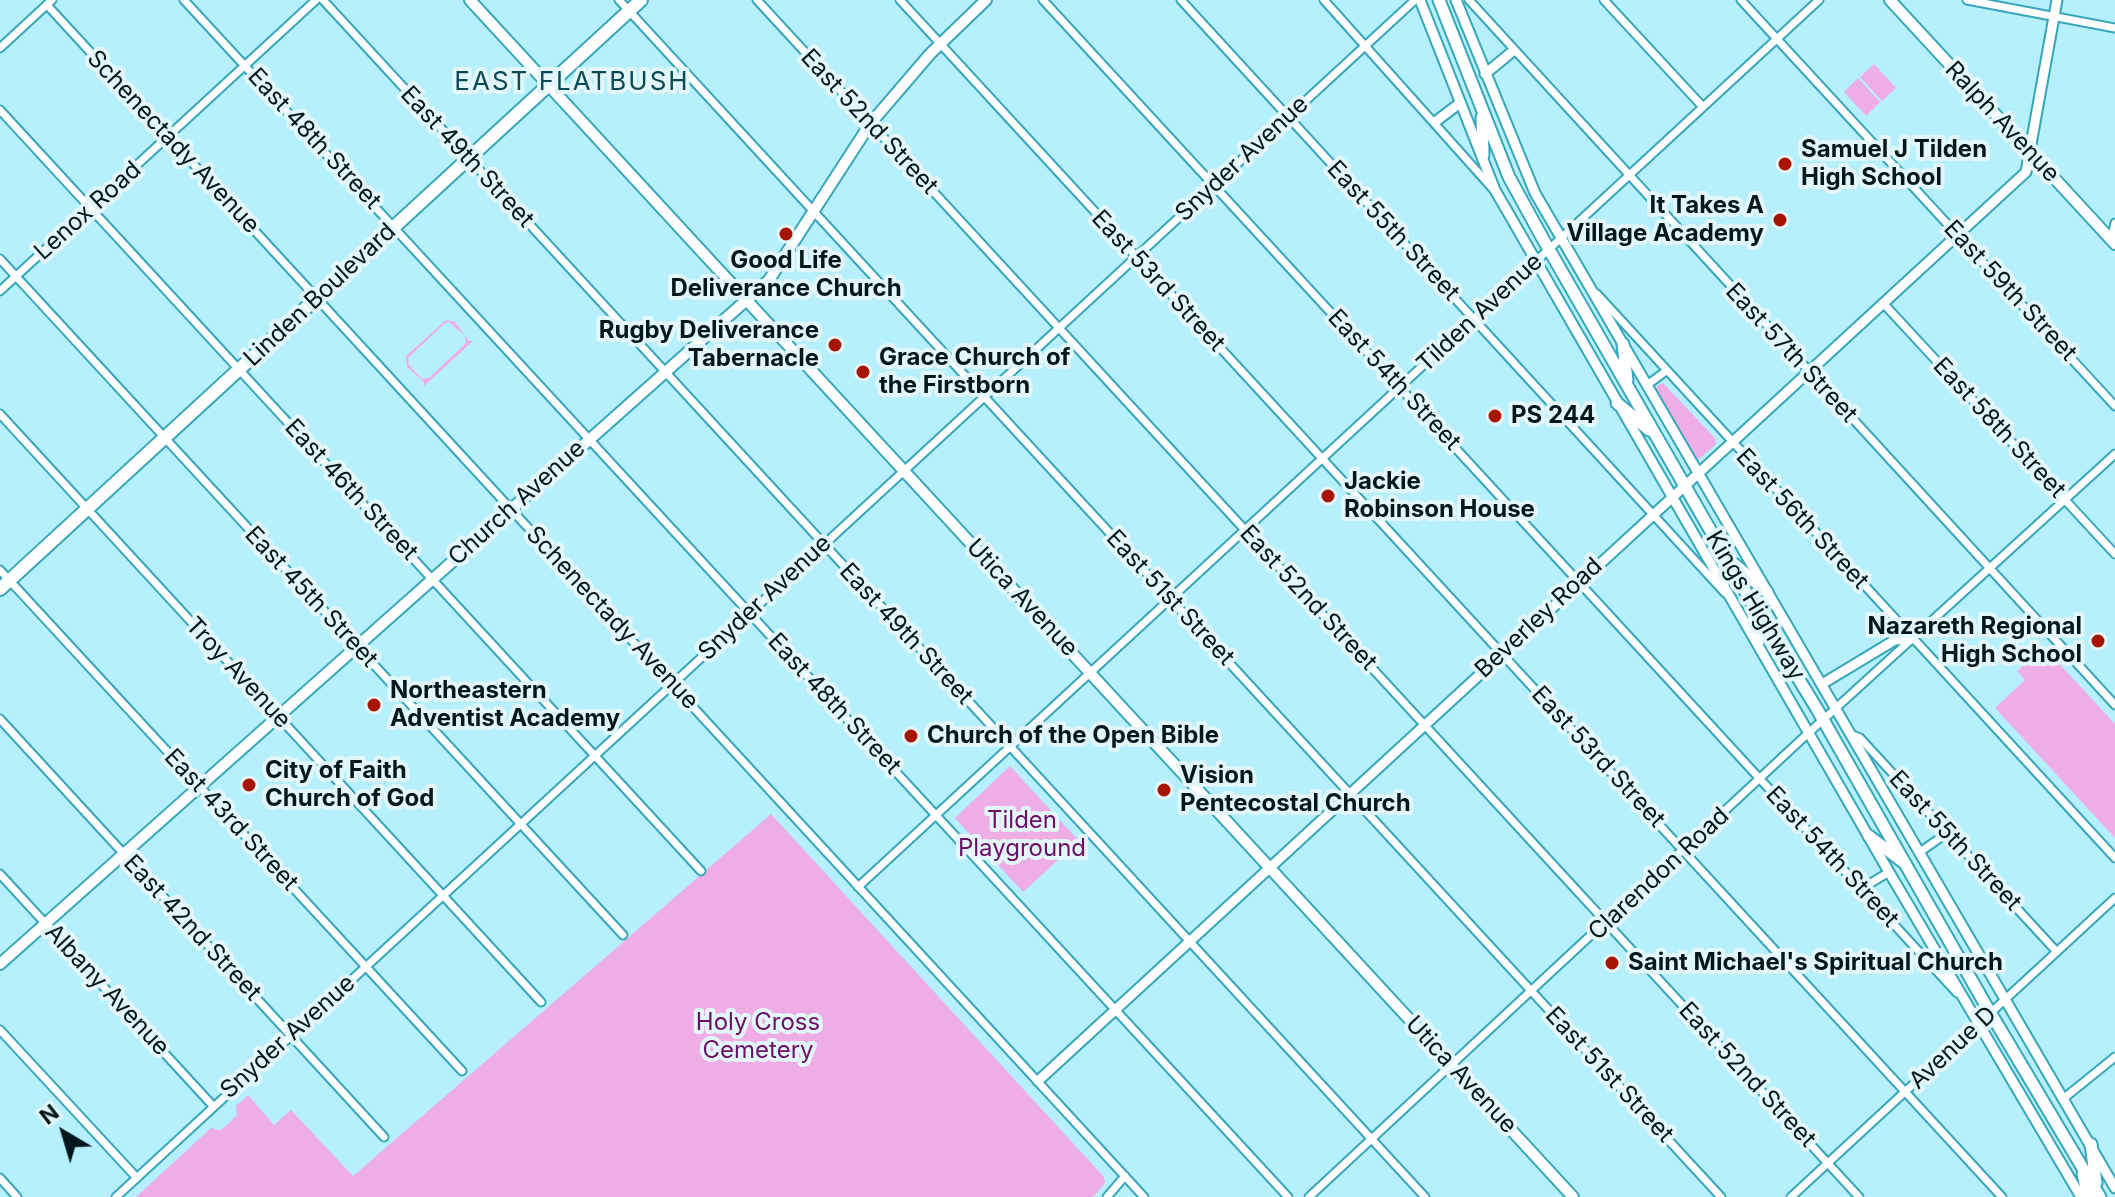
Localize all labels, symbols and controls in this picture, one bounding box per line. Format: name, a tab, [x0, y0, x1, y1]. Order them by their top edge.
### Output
street label: Schenectady Avenue	[81, 44, 265, 240]
street label: East 52nd Street	[794, 44, 944, 200]
street label: Ralph Avenue	[1939, 56, 2065, 188]
street label: East 48th Street	[241, 63, 387, 215]
district label: EAST FLATBUSH	[454, 66, 690, 98]
street label: East 49th Street	[394, 80, 540, 234]
street label: Snyder Avenue	[1170, 90, 1314, 228]
place label: Samuel J Tilden High School	[1801, 136, 1987, 192]
street label: East 55th Street	[1321, 155, 1465, 307]
marker: Samuel J Tilden High School	[1776, 155, 1794, 173]
street label: Lenox Road	[29, 156, 147, 266]
place label: It Takes A Village Academy	[1566, 192, 1764, 248]
street label: East 53rd Street	[1085, 204, 1231, 358]
marker: It Takes A Village Academy	[1771, 211, 1789, 229]
street label: East 59th Street	[1938, 215, 2082, 367]
street label: Linden Boulevard	[238, 217, 402, 373]
marker: Good Life Deliverance Church	[777, 225, 795, 243]
place label: Good Life Deliverance Church	[670, 247, 902, 303]
street label: Tilden Avenue	[1411, 248, 1549, 378]
street label: East 57th Street	[1719, 277, 1863, 429]
street label: East 54th Street	[1321, 304, 1467, 456]
place label: Rugby Deliverance Tabernacle	[599, 317, 819, 373]
marker: Rugby Deliverance Tabernacle	[826, 336, 844, 354]
place label: Grace Church of the Firstborn	[879, 344, 1070, 400]
street label: East 58th Street	[1927, 352, 2071, 504]
marker: Grace Church of the Firstborn	[854, 363, 872, 381]
place label: PS 244	[1511, 402, 1595, 430]
marker: PS 244	[1486, 407, 1504, 425]
street label: East 46th Street	[278, 414, 424, 566]
street label: Church Avenue	[443, 434, 591, 572]
street label: East 56th Street	[1730, 443, 1874, 595]
place label: Jackie Robinson House	[1344, 468, 1535, 524]
marker: Jackie Robinson House	[1319, 487, 1337, 505]
street label: Schenectady Avenue	[520, 520, 704, 716]
street label: East 52nd Street	[1233, 520, 1383, 676]
street label: East 45th Street	[238, 521, 384, 673]
street label: East 51st Street	[1100, 524, 1240, 672]
street label: Kings Highway	[1699, 526, 1811, 686]
street label: Snyder Avenue	[693, 529, 837, 667]
street label: Utica Avenue	[960, 533, 1084, 663]
street label: Beverley Road	[1470, 552, 1608, 684]
street label: East 49th Street	[833, 557, 979, 711]
street label: Troy Avenue	[179, 612, 297, 734]
place label: Nazareth Regional High School	[1868, 613, 2082, 669]
street label: East 48th Street	[761, 628, 907, 780]
marker: Nazareth Regional High School	[2089, 632, 2107, 650]
place label: Northeastern Adventist Academy	[390, 677, 620, 733]
street label: East 53rd Street	[1525, 680, 1671, 834]
marker: Northeastern Adventist Academy	[365, 696, 383, 714]
place label: Church of the Open Bible	[927, 722, 1219, 750]
marker: Church of the Open Bible	[902, 727, 920, 745]
street label: East 43rd Street	[158, 743, 304, 897]
place label: City of Faith Church of God	[265, 757, 434, 813]
place label: Vision Pentecostal Church	[1180, 762, 1411, 818]
street label: East 55th Street	[1883, 765, 2027, 917]
marker: City of Faith Church of God	[240, 776, 258, 794]
marker: Vision Pentecostal Church	[1155, 781, 1173, 799]
street label: East 54th Street	[1759, 781, 1905, 933]
street label: Clarendon Road	[1583, 802, 1735, 946]
park label: Tilden Playground	[958, 807, 1086, 863]
street label: East 42nd Street	[117, 849, 267, 1007]
street label: Albany Avenue	[39, 918, 175, 1062]
place label: Saint Michael's Spiritual Church	[1628, 949, 2003, 977]
marker: Saint Michael's Spiritual Church	[1603, 954, 1621, 972]
street label: Snyder Avenue	[215, 969, 361, 1105]
street label: East 52nd Street	[1672, 997, 1822, 1153]
street label: East 51st Street	[1539, 1001, 1679, 1149]
street label: Avenue D	[1904, 1001, 2002, 1095]
park label: Holy Cross Cemetery	[696, 1009, 820, 1065]
street label: Utica Avenue	[1399, 1010, 1523, 1140]
north arrow	[24, 1093, 104, 1173]
text: N	[35, 1099, 64, 1129]

